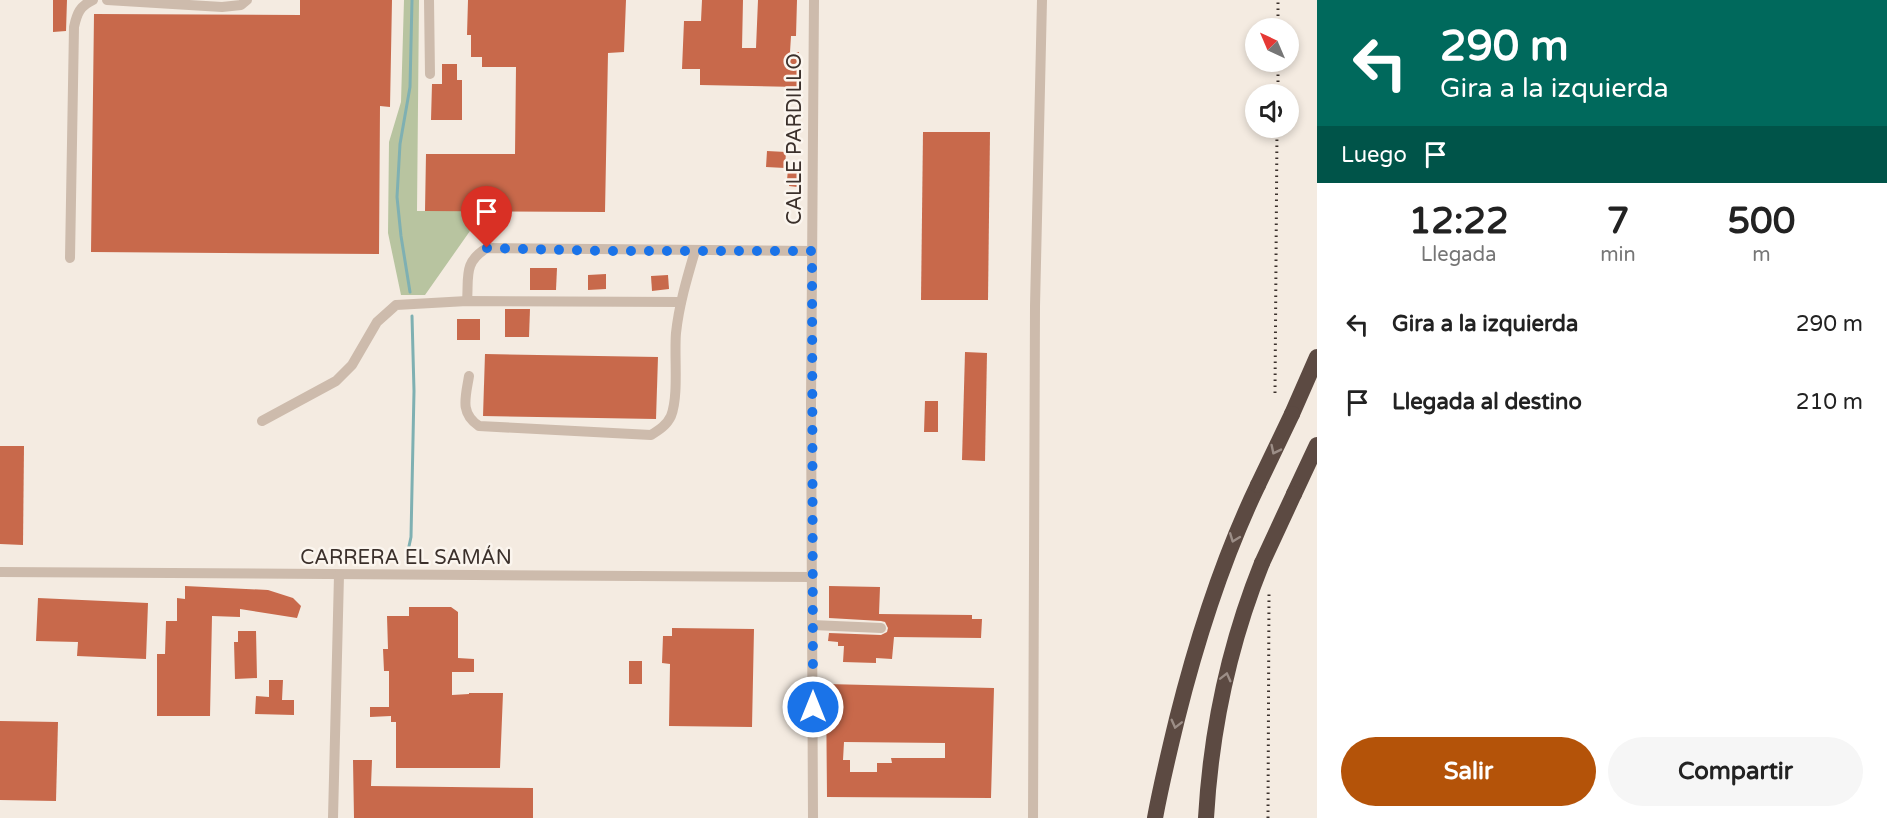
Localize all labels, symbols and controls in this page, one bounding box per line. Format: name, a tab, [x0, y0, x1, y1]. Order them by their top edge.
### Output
north arrow	[1245, 18, 1299, 72]
map controls	[1245, 18, 1299, 138]
text: 290 m	[1440, 21, 1569, 72]
icon: left	[1341, 24, 1419, 102]
street label: CALLE PARDILLO	[783, 53, 807, 225]
text: Gira a la izquierda	[1440, 72, 1669, 105]
button: sound	[1245, 84, 1299, 138]
icon: arrive	[1419, 138, 1452, 171]
text: Luego	[1341, 142, 1407, 168]
pin	[461, 186, 512, 248]
icon: arrive	[470, 195, 503, 228]
text: 12:22	[1409, 200, 1509, 243]
text: 7	[1607, 200, 1629, 243]
text: 500	[1727, 200, 1795, 243]
text: Llegada	[1421, 243, 1496, 267]
text: min	[1600, 243, 1636, 267]
text: m	[1752, 243, 1771, 267]
icon: left	[1341, 308, 1374, 341]
text: Gira a la izquierda	[1392, 311, 1578, 337]
text: 290 m	[1796, 311, 1863, 337]
icon: arrive	[1341, 386, 1374, 419]
text: Llegada al destino	[1392, 389, 1582, 415]
text: 210 m	[1796, 389, 1863, 415]
one-way arrow	[1270, 443, 1282, 454]
one-way arrow	[1229, 532, 1241, 543]
street label: CARRERA EL SAMÁN	[300, 545, 512, 570]
one-way arrow	[1218, 672, 1231, 682]
position arrow	[781, 675, 845, 739]
one-way arrow	[1171, 719, 1184, 729]
button: Salir	[1341, 737, 1596, 806]
button: Compartir	[1608, 737, 1863, 806]

